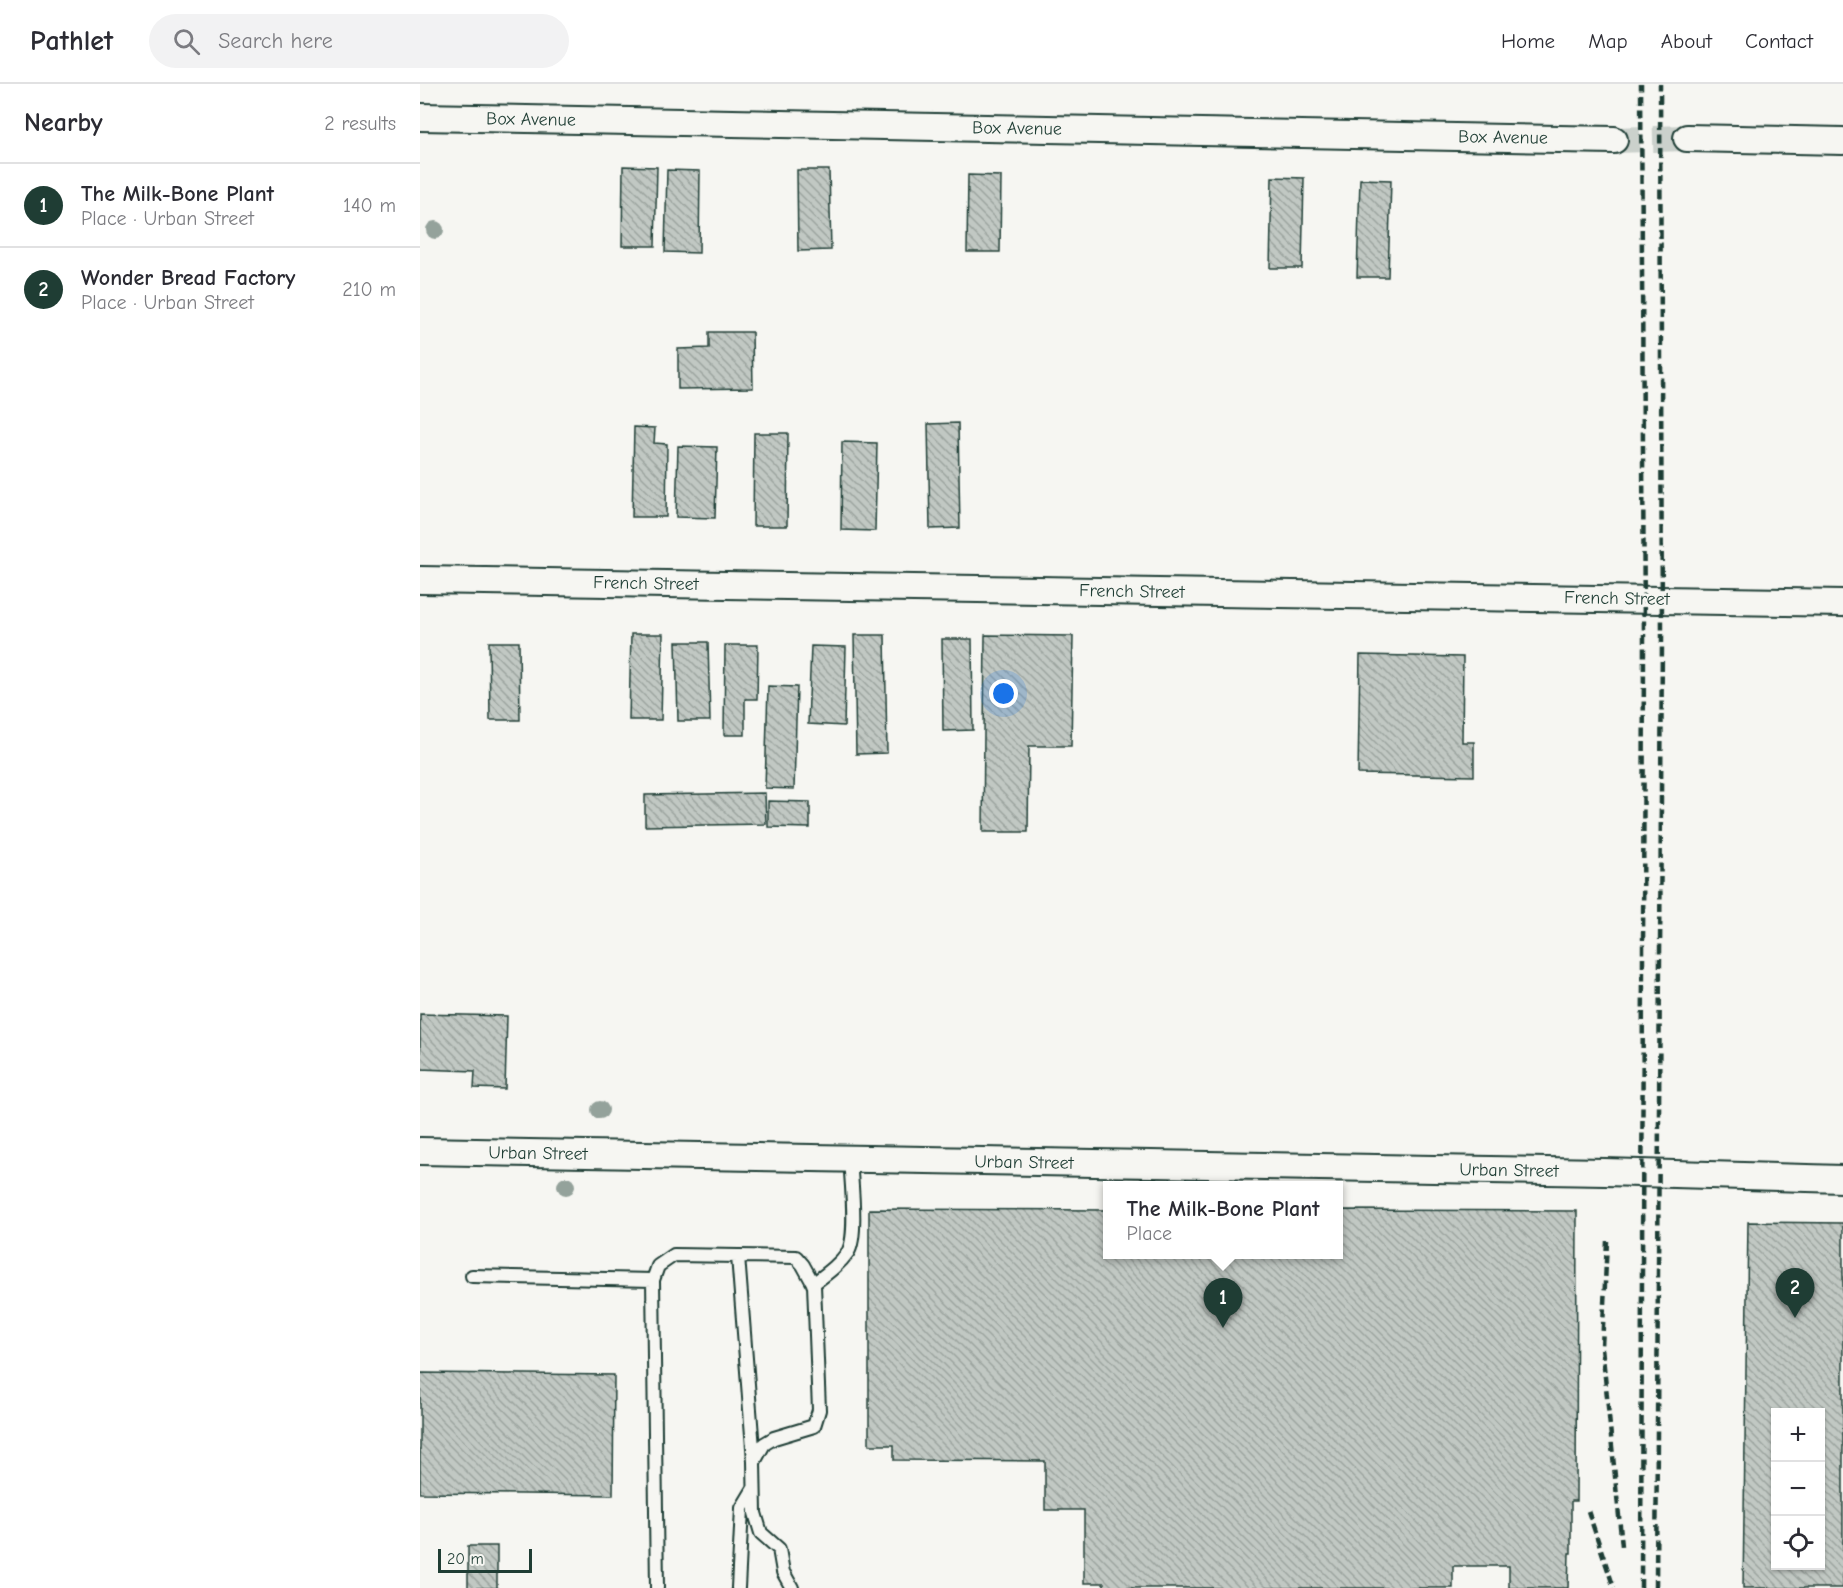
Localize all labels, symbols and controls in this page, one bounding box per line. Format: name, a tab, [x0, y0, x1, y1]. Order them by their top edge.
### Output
search box	[149, 14, 569, 68]
text: Pathlet	[30, 25, 113, 57]
icon: search	[170, 25, 203, 58]
text: Search here	[218, 28, 333, 54]
text: Home	[1501, 29, 1555, 53]
text: Map	[1588, 29, 1628, 53]
text: About	[1661, 29, 1712, 53]
text: Contact	[1745, 29, 1813, 53]
text: Nearby	[24, 108, 103, 138]
street label: Box Avenue	[486, 108, 576, 131]
text: 2 results	[324, 112, 396, 135]
street label: Box Avenue	[972, 117, 1062, 140]
street label: Box Avenue	[1458, 126, 1548, 149]
text: The Milk-Bone Plant	[81, 181, 274, 207]
text: 1	[40, 194, 47, 217]
text: 140 m	[343, 194, 396, 217]
text: Place · Urban Street	[81, 207, 254, 230]
text: Wonder Bread Factory	[81, 265, 295, 291]
text: 2	[39, 278, 48, 301]
text: 210 m	[342, 278, 396, 301]
text: Place · Urban Street	[81, 291, 254, 314]
street label: French Street	[593, 572, 700, 595]
street label: French Street	[1079, 580, 1186, 603]
street label: French Street	[1564, 587, 1671, 610]
your location	[989, 679, 1018, 708]
street label: Urban Street	[488, 1142, 589, 1165]
street label: Urban Street	[974, 1151, 1075, 1174]
street label: Urban Street	[1459, 1159, 1560, 1182]
popup	[1103, 1181, 1343, 1259]
text: The Milk-Bone Plant	[1127, 1196, 1319, 1222]
text: Place	[1127, 1222, 1172, 1245]
pin: 2	[1776, 1268, 1814, 1318]
pin: 1	[1204, 1278, 1242, 1328]
map controls	[1771, 1408, 1825, 1570]
button: +	[1771, 1408, 1825, 1462]
button: −	[1771, 1462, 1825, 1516]
button: locate	[1771, 1516, 1825, 1570]
scale bar	[438, 1546, 532, 1574]
text: 20 m	[447, 1550, 484, 1568]

